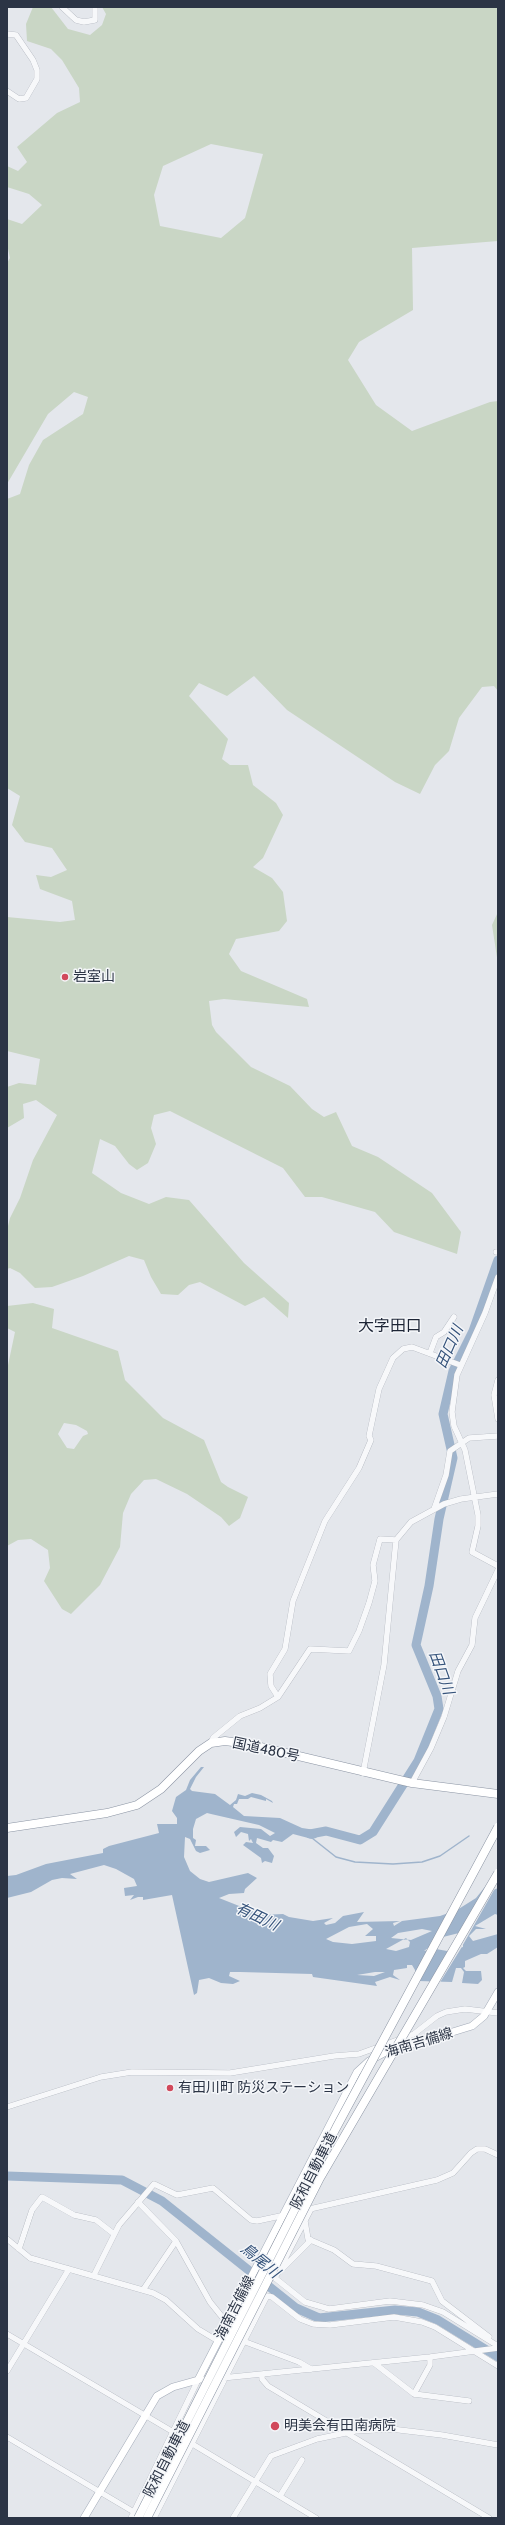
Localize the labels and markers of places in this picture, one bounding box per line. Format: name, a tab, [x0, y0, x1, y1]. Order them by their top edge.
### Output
place label: 岩室山	[73, 969, 115, 985]
marker: 岩室山	[60, 972, 70, 982]
place label: 有田川町 防災ステーション	[178, 2080, 349, 2096]
marker: 有田川町 防災ステーション	[165, 2083, 175, 2093]
place label: 明美会有田南病院	[284, 2418, 396, 2434]
marker: 明美会有田南病院	[269, 2420, 281, 2432]

